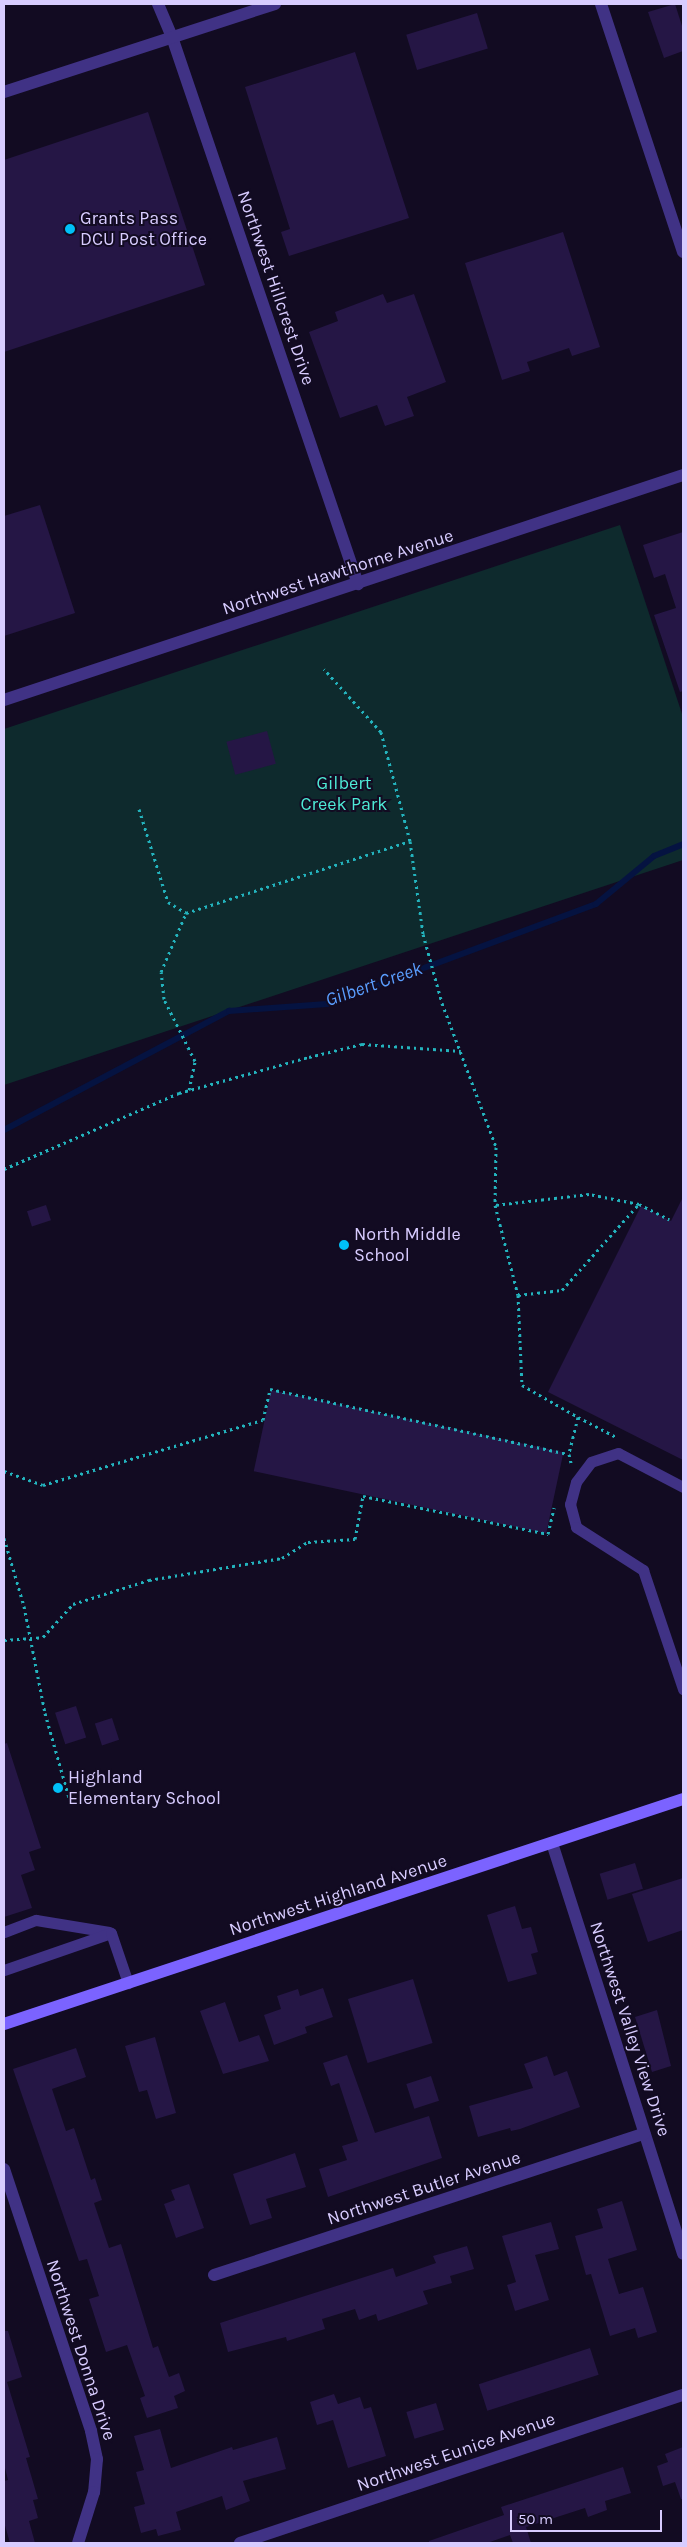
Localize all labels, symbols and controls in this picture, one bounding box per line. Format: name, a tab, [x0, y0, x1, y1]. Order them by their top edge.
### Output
street label: Northwest Hillcrest Drive	[233, 188, 319, 388]
place label: Grants Pass DCU Post Office	[80, 208, 207, 250]
marker: Grants Pass DCU Post Office	[64, 223, 76, 235]
street label: Northwest Hawthorne Avenue	[220, 524, 456, 620]
park label: Gilbert Creek Park	[301, 773, 387, 816]
water label: Gilbert Creek	[323, 958, 425, 1012]
place label: North Middle School	[354, 1224, 461, 1266]
marker: North Middle School	[338, 1239, 350, 1251]
place label: Highland Elementary School	[68, 1767, 221, 1810]
marker: Highland Elementary School	[52, 1782, 64, 1794]
street label: Northwest Highland Avenue	[226, 1850, 450, 1940]
street label: Northwest Valley View Drive	[585, 1919, 675, 2139]
street label: Northwest Butler Avenue	[324, 2146, 524, 2230]
street label: Northwest Donna Drive	[42, 2257, 120, 2443]
street label: Northwest Eunice Avenue	[354, 2408, 558, 2496]
scale bar	[512, 2500, 664, 2532]
text: 50 m	[518, 2510, 553, 2528]

